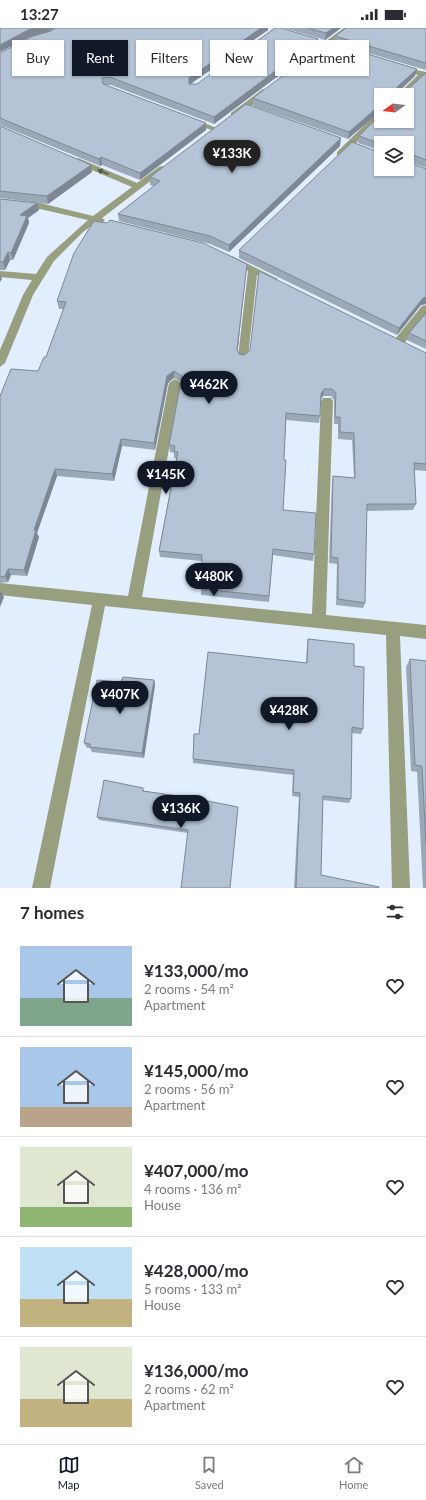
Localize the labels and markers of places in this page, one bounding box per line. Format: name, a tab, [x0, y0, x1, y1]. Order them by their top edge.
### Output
pin: ¥133K	[204, 140, 260, 174]
pin: ¥462K	[181, 371, 237, 405]
pin: ¥145K	[138, 461, 194, 495]
pin: ¥480K	[186, 563, 242, 597]
pin: ¥407K	[92, 681, 148, 715]
pin: ¥428K	[261, 697, 317, 731]
pin: ¥136K	[153, 795, 209, 829]

